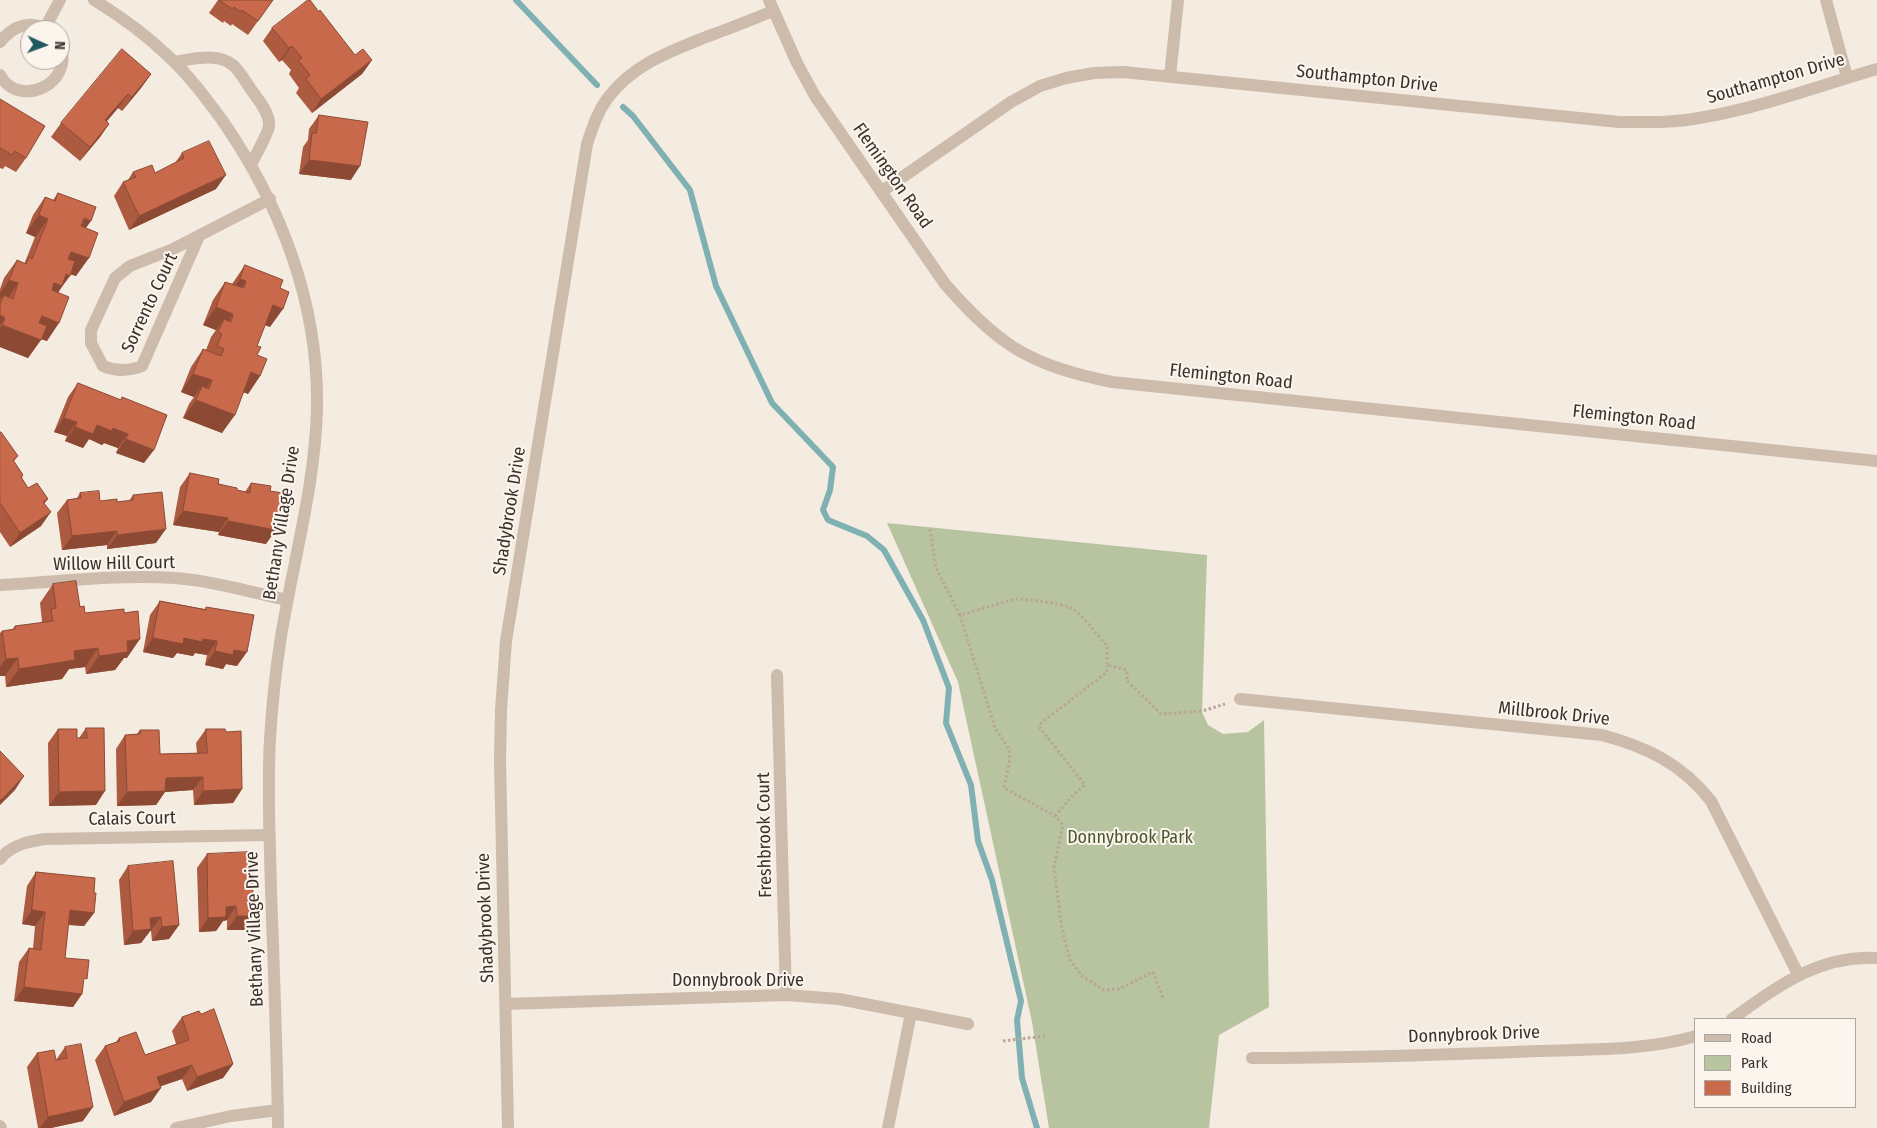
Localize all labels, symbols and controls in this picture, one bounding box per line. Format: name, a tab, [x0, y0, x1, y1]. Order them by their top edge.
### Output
north arrow	[20, 20, 70, 70]
text: N	[51, 41, 68, 50]
street label: Southampton Drive	[1705, 49, 1847, 109]
street label: Southampton Drive	[1295, 61, 1439, 97]
street label: Flemington Road	[848, 119, 936, 233]
street label: Sorrento Court	[117, 250, 183, 356]
street label: Flemington Road	[1168, 360, 1294, 394]
street label: Flemington Road	[1571, 401, 1697, 435]
street label: Bethany Village Drive	[259, 444, 305, 602]
street label: Shadybrook Drive	[489, 445, 531, 577]
street label: Willow Hill Court	[53, 552, 175, 576]
street label: Millbrook Drive	[1497, 697, 1611, 731]
street label: Freshbrook Court	[753, 772, 777, 898]
street label: Calais Court	[88, 807, 176, 831]
park label: Donnybrook Park	[1067, 827, 1193, 849]
street label: Bethany Village Drive	[241, 851, 269, 1007]
street label: Shadybrook Drive	[473, 853, 499, 983]
street label: Donnybrook Drive	[672, 970, 804, 992]
legend	[1694, 1018, 1857, 1108]
street label: Donnybrook Drive	[1408, 1022, 1540, 1048]
text: Road	[1741, 1029, 1772, 1047]
text: Park	[1741, 1054, 1768, 1072]
text: Building	[1741, 1079, 1792, 1097]

